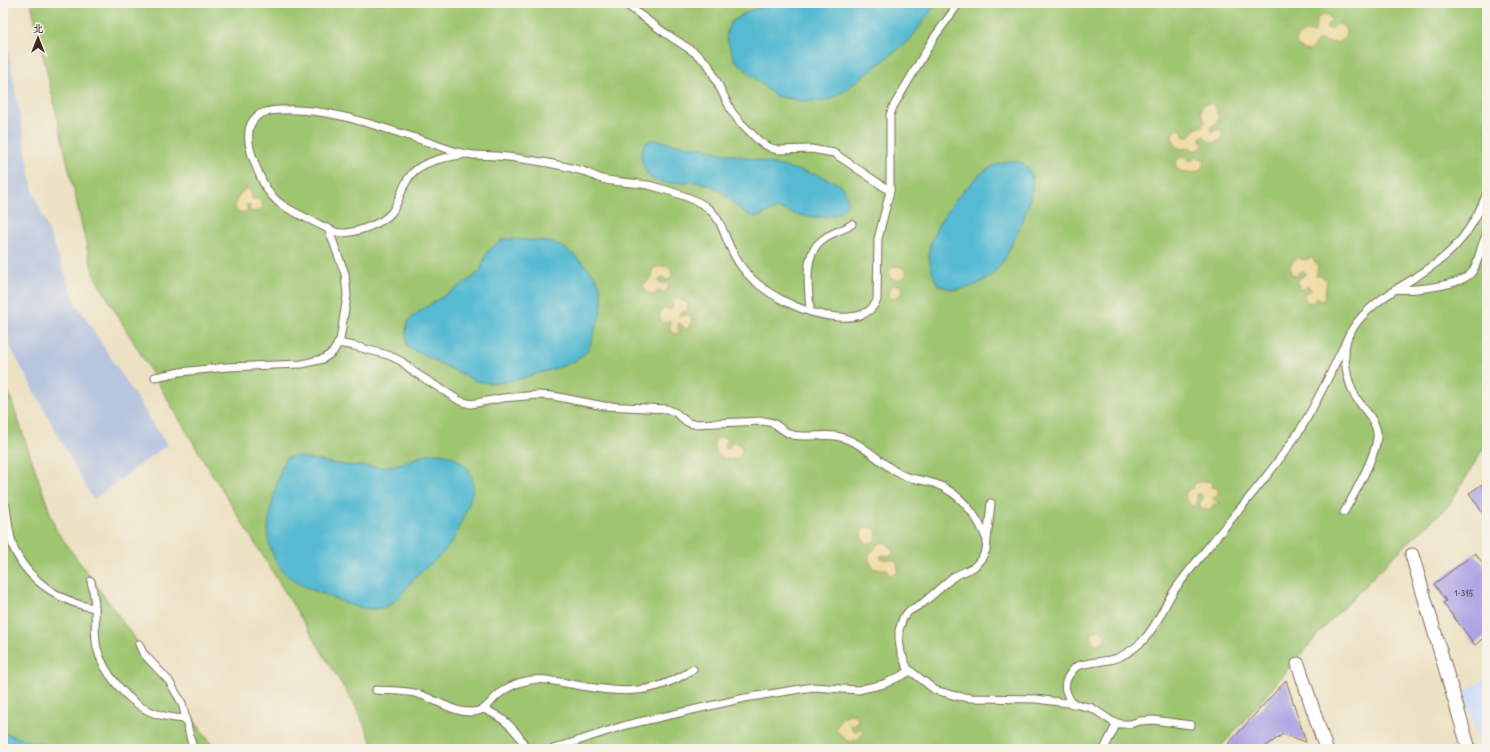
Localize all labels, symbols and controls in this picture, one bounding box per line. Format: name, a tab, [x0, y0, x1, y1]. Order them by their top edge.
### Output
north arrow	[18, 18, 58, 58]
text: 北	[33, 21, 44, 35]
house number: 1-3栋	[1454, 587, 1474, 599]

